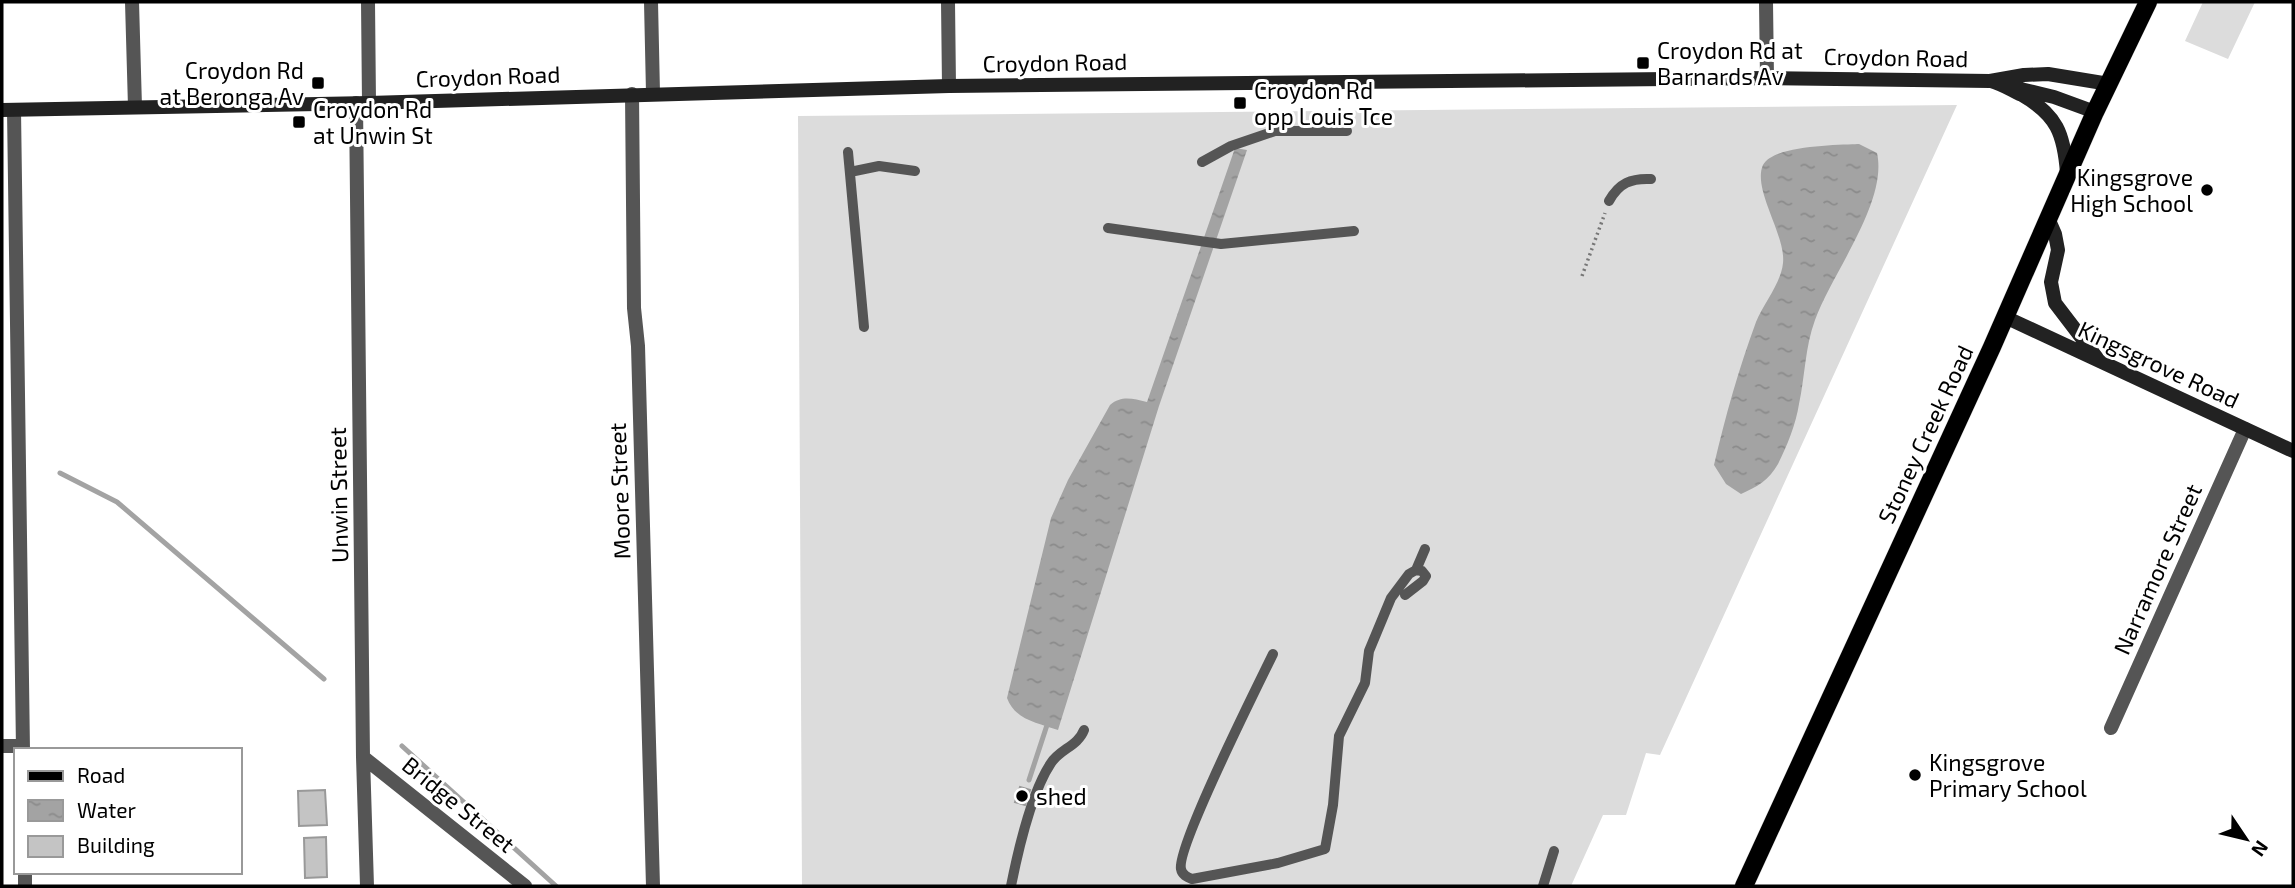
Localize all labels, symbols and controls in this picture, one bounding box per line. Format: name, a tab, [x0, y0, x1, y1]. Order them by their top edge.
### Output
place label: Croydon Rd at Barnards Av	[1657, 36, 1803, 90]
street label: Croydon Road	[1823, 42, 1969, 72]
street label: Croydon Road	[982, 47, 1128, 77]
marker: Croydon Rd at Barnards Av	[1635, 55, 1651, 71]
place label: Croydon Rd at Beronga Av	[160, 56, 304, 110]
street label: Croydon Road	[415, 59, 561, 93]
marker: Croydon Rd at Beronga Av	[310, 75, 326, 91]
place label: Croydon Rd opp Louis Tce	[1254, 76, 1393, 130]
place label: Croydon Rd at Unwin St	[313, 95, 433, 149]
marker: Croydon Rd opp Louis Tce	[1232, 95, 1248, 111]
marker: Croydon Rd at Unwin St	[291, 114, 307, 130]
place label: Kingsgrove High School	[2070, 163, 2193, 217]
marker: Kingsgrove High School	[2199, 182, 2215, 198]
street label: Kingsgrove Road	[2074, 314, 2244, 414]
street label: Stoney Creek Road	[1871, 340, 1979, 528]
street label: Moore Street	[603, 422, 635, 560]
street label: Unwin Street	[323, 427, 353, 563]
street label: Narramore Street	[2107, 479, 2207, 658]
legend	[14, 748, 242, 874]
place label: Kingsgrove Primary School	[1929, 748, 2087, 802]
street label: Bridge Street	[397, 750, 521, 858]
text: Road	[77, 762, 125, 787]
marker: Kingsgrove Primary School	[1907, 767, 1923, 783]
place label: shed	[1036, 782, 1087, 810]
marker: shed	[1014, 788, 1030, 804]
text: Water	[77, 797, 136, 822]
north arrow	[2211, 804, 2281, 874]
text: Building	[77, 832, 155, 857]
text: N	[2247, 837, 2274, 861]

